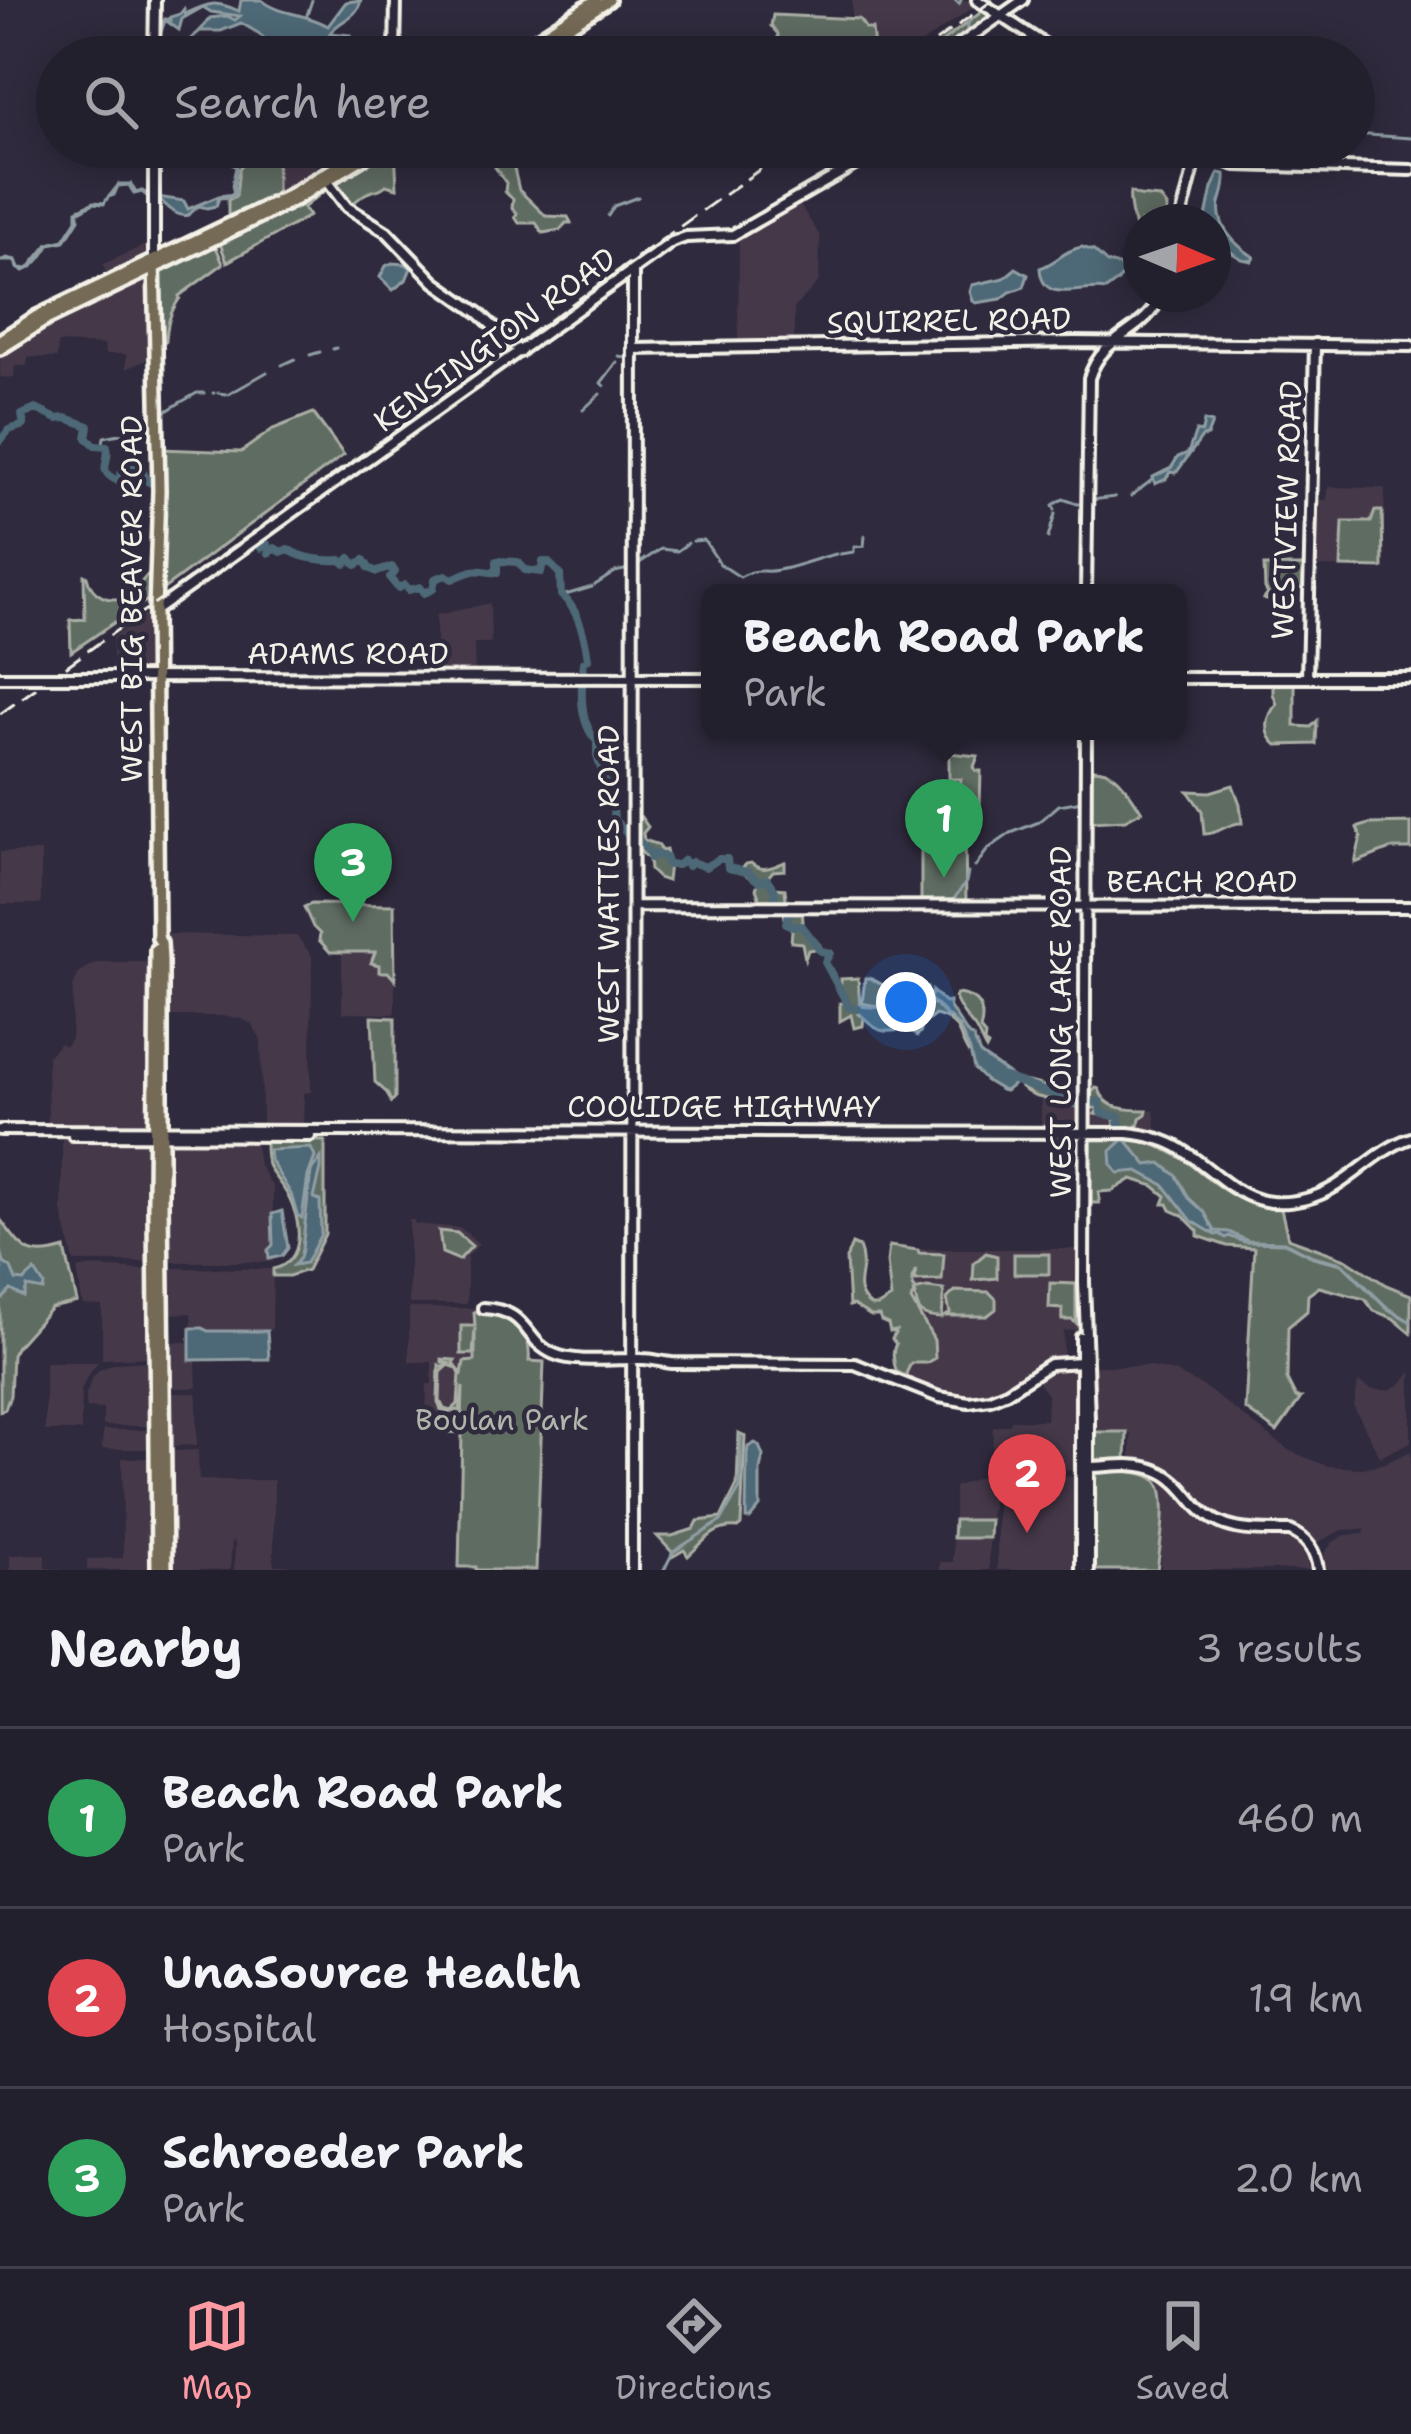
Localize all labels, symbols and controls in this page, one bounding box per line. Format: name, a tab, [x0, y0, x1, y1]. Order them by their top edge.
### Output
search box	[36, 36, 1375, 168]
icon: search	[78, 69, 144, 135]
text: Search here	[174, 72, 431, 132]
north arrow	[1123, 204, 1231, 312]
street label: KENSINGTON ROAD	[365, 238, 624, 441]
street label: SQUIRREL ROAD	[827, 298, 1071, 343]
street label: WESTVIEW ROAD	[1261, 380, 1312, 640]
street label: WEST BIG BEAVER ROAD	[111, 415, 152, 783]
popup	[701, 584, 1187, 740]
text: Beach Road Park	[743, 606, 1145, 666]
street label: ADAMS ROAD	[247, 633, 449, 674]
text: Park	[743, 666, 827, 718]
street label: WEST WATTLES ROAD	[588, 725, 629, 1043]
pin: 1	[905, 779, 983, 878]
pin: 3	[314, 823, 392, 922]
street label: WEST LONG LAKE ROAD	[1040, 846, 1081, 1198]
street label: BEACH ROAD	[1107, 861, 1297, 902]
your location	[876, 972, 936, 1032]
street label: COOLIDGE HIGHWAY	[567, 1086, 881, 1127]
park label: Boulan Park	[415, 1399, 589, 1440]
pin: 2	[988, 1434, 1066, 1533]
text: Nearby	[48, 1614, 243, 1682]
text: 3 results	[1196, 1622, 1363, 1674]
text: Beach Road Park	[162, 1762, 564, 1822]
text: 1	[78, 1792, 96, 1844]
text: 460 m	[1236, 1792, 1363, 1844]
text: Park	[162, 1822, 246, 1874]
text: UnaSource Health	[162, 1942, 581, 2002]
text: 2	[73, 1972, 101, 2024]
text: 1.9 km	[1248, 1972, 1363, 2024]
text: Hospital	[162, 2002, 316, 2054]
text: Schroeder Park	[162, 2122, 525, 2182]
text: 3	[73, 2152, 101, 2204]
text: 2.0 km	[1234, 2152, 1363, 2204]
text: Park	[162, 2182, 246, 2234]
tab: Map	[182, 2293, 252, 2410]
tab: Directions	[615, 2293, 773, 2410]
tab: Saved	[1136, 2293, 1229, 2410]

